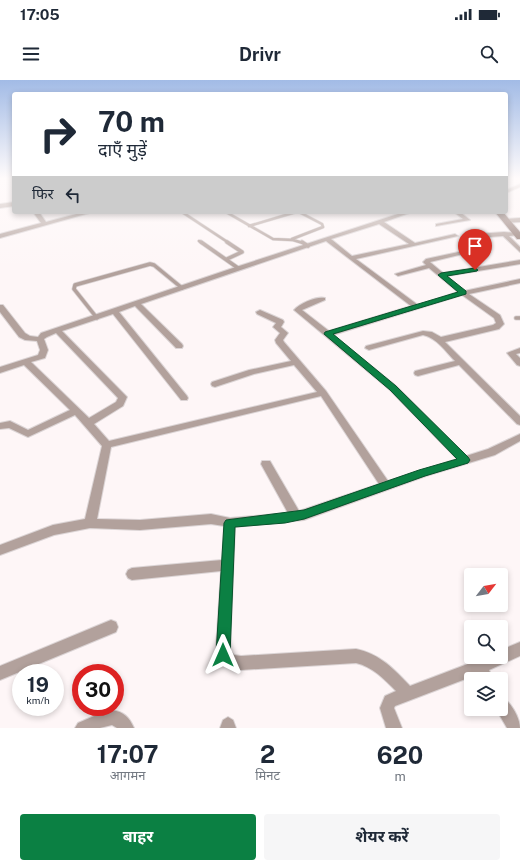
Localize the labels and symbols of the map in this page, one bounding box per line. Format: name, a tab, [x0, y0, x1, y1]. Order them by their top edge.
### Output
pin	[458, 229, 492, 270]
north arrow	[464, 568, 508, 612]
position arrow	[202, 634, 244, 676]
speed limit sign: 30	[72, 664, 124, 716]

